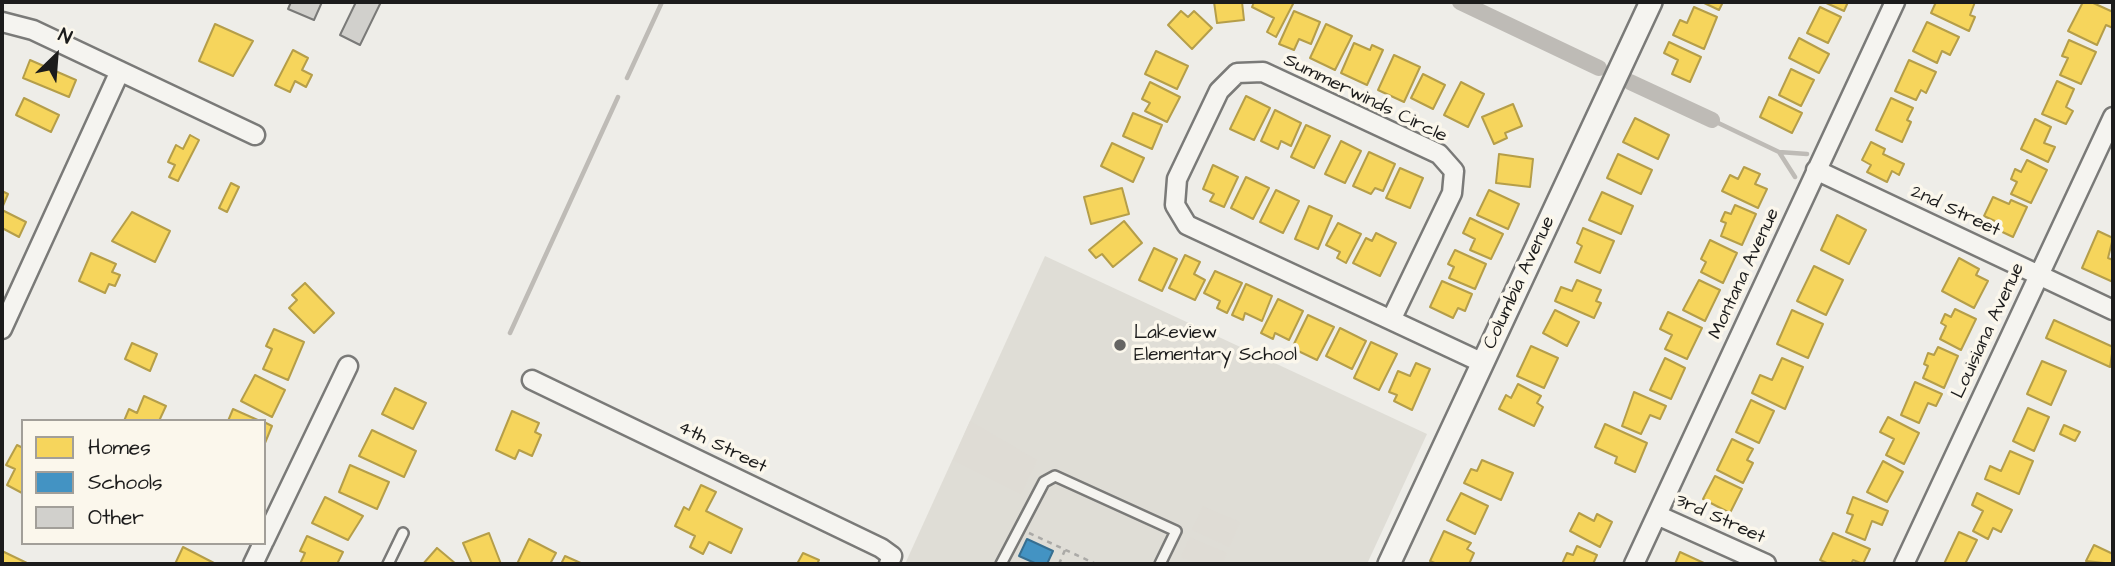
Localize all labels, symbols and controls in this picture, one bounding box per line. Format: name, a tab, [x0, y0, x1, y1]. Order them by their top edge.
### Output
north arrow	[21, 21, 91, 91]
text: N	[54, 22, 76, 51]
street label: Summerwinds Circle	[1280, 50, 1450, 148]
street label: 2nd Street	[1907, 181, 2003, 243]
street label: Montana Avenue	[1705, 205, 1785, 343]
street label: Columbia Avenue	[1479, 213, 1561, 353]
street label: Louisiana Avenue	[1948, 260, 2030, 402]
place label: Lakeview Elementary School	[1134, 323, 1297, 367]
marker: Lakeview Elementary School	[1112, 337, 1128, 353]
street label: 4th Street	[674, 417, 770, 479]
legend	[21, 419, 266, 545]
text: Homes	[88, 433, 151, 462]
text: Schools	[88, 468, 163, 497]
street label: 3rd Street	[1671, 490, 1769, 550]
text: Other	[88, 503, 144, 532]

